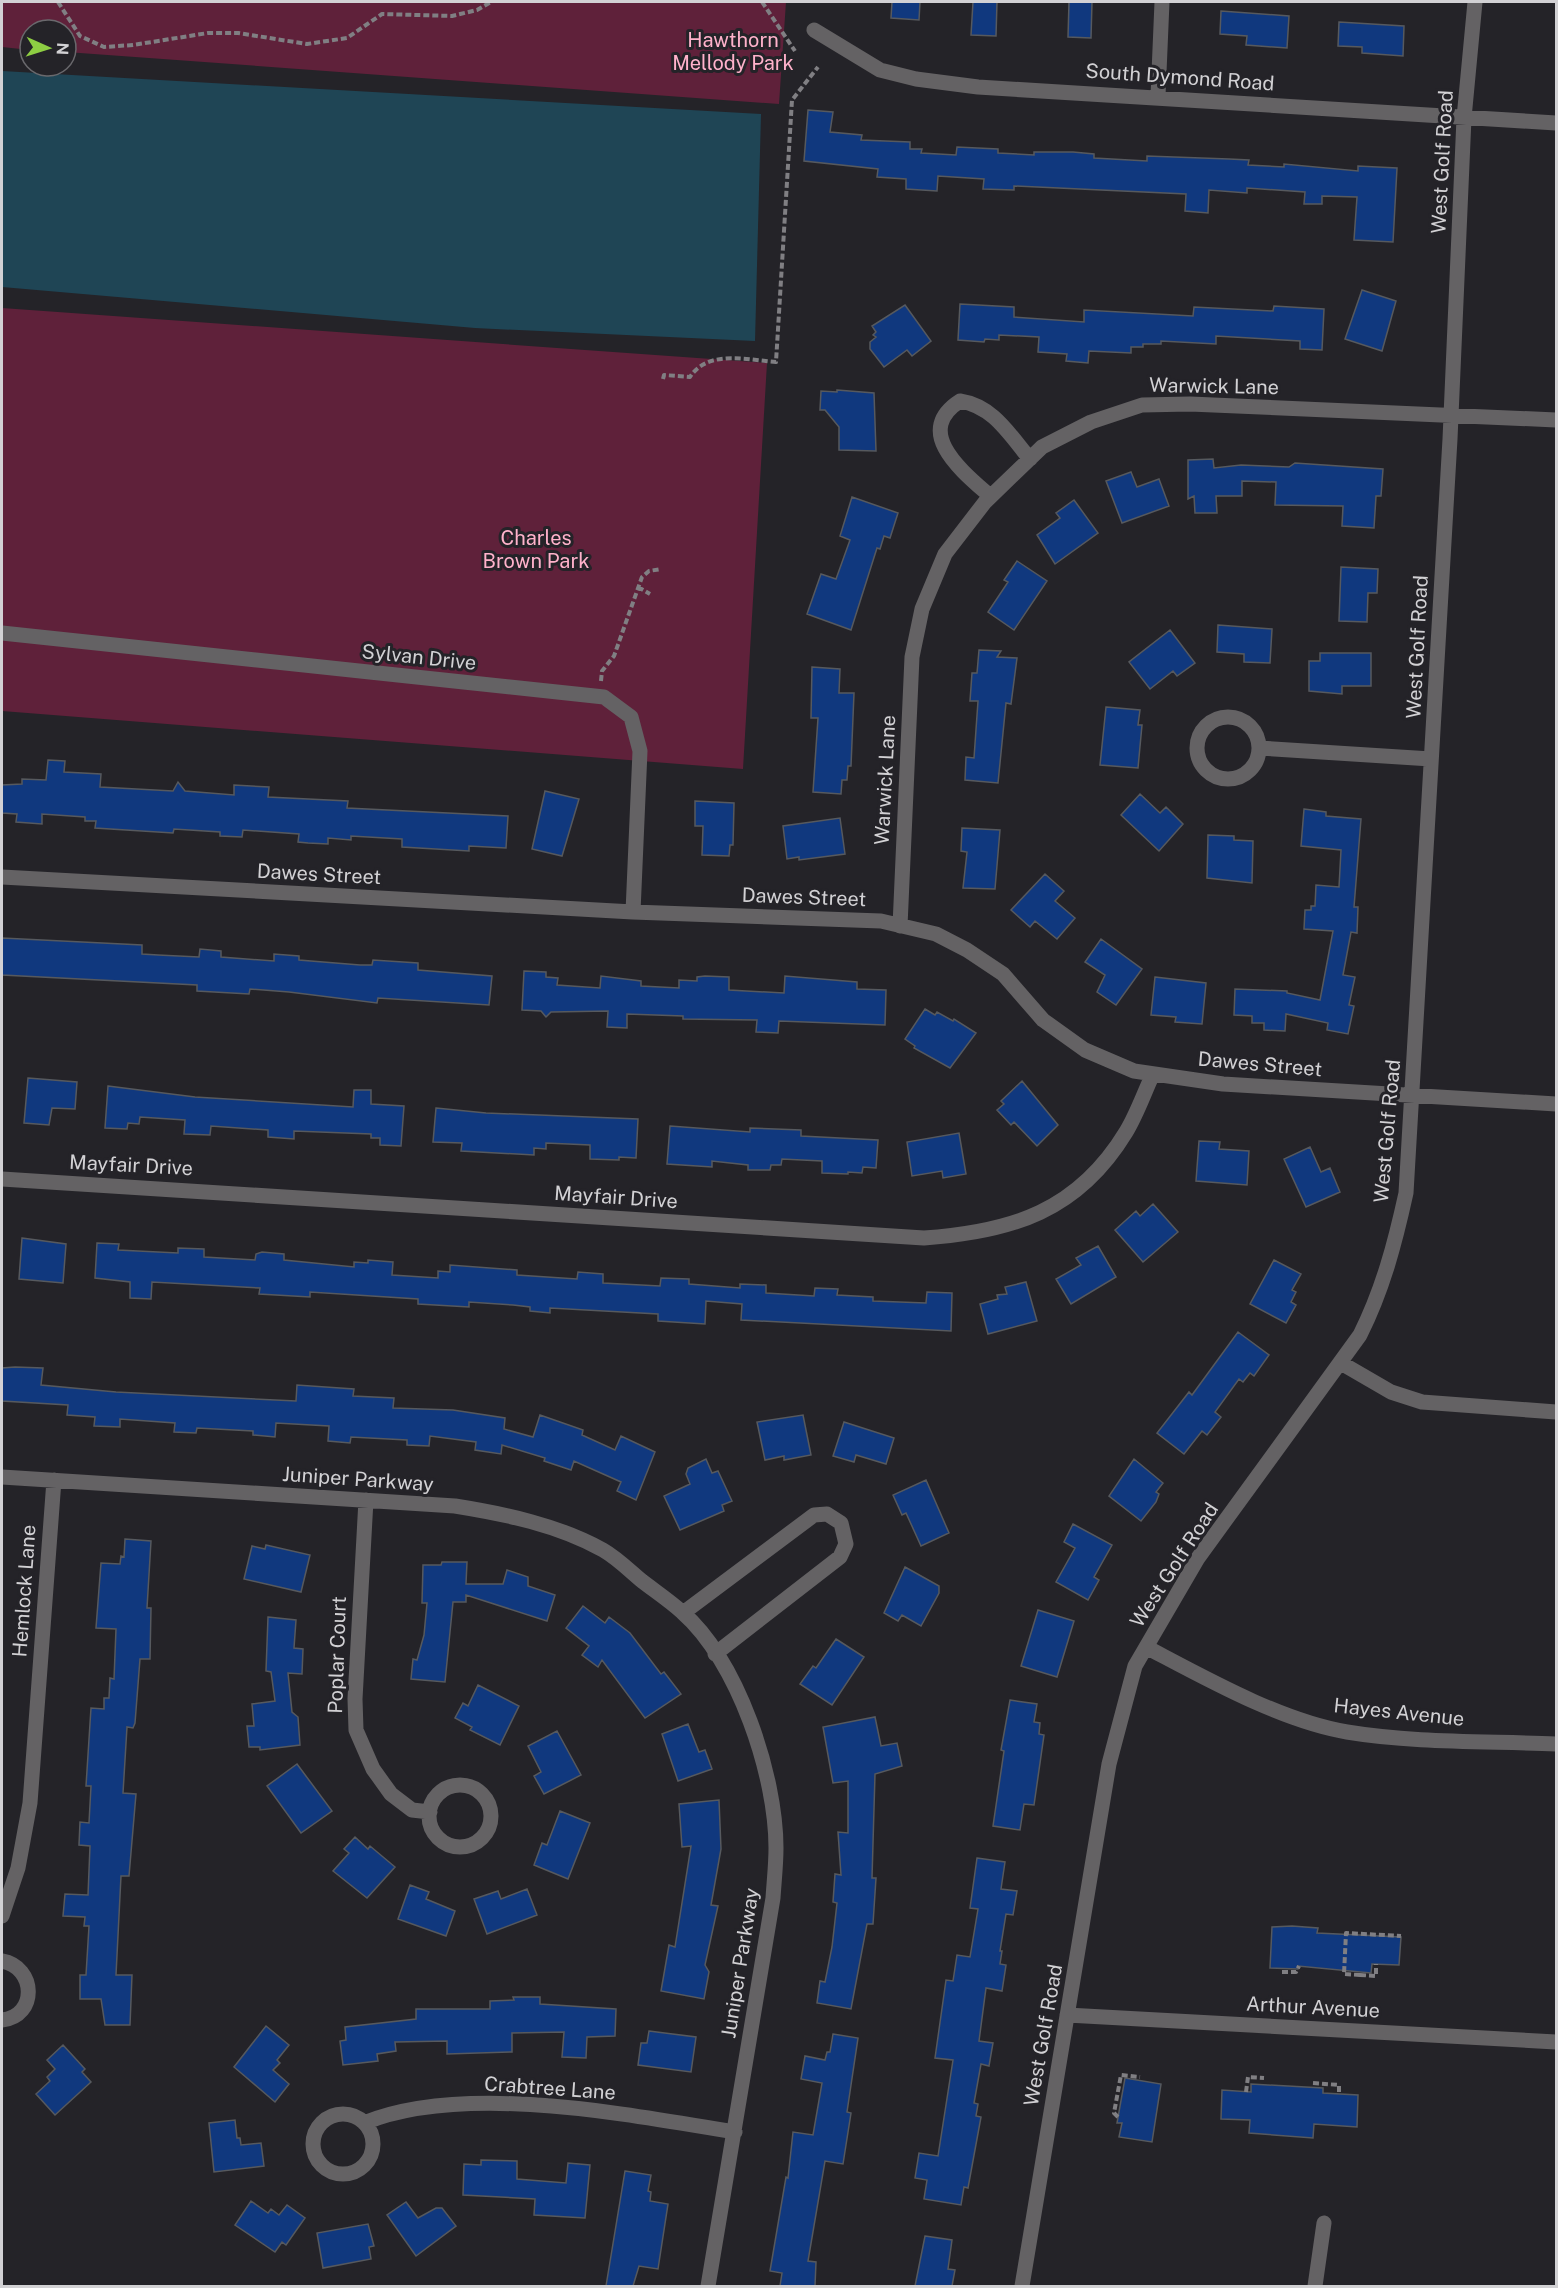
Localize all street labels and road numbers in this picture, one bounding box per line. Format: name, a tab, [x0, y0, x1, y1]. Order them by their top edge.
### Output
street label: South Dymond Road	[1085, 58, 1275, 96]
street label: West Golf Road	[1426, 90, 1458, 234]
street label: Warwick Lane	[1149, 373, 1279, 399]
street label: West Golf Road	[1401, 575, 1433, 719]
street label: Sylvan Drive	[361, 639, 477, 675]
street label: Warwick Lane	[870, 715, 900, 845]
street label: Dawes Street	[256, 859, 382, 889]
street label: Dawes Street	[741, 883, 867, 911]
street label: Dawes Street	[1197, 1047, 1323, 1081]
street label: West Golf Road	[1369, 1058, 1405, 1204]
street label: Mayfair Drive	[68, 1150, 194, 1180]
street label: Mayfair Drive	[553, 1181, 679, 1213]
street label: Juniper Parkway	[281, 1462, 435, 1496]
street label: West Golf Road	[1125, 1498, 1223, 1632]
street label: Hemlock Lane	[7, 1524, 41, 1658]
street label: Poplar Court	[323, 1596, 351, 1714]
street label: Hayes Avenue	[1332, 1693, 1466, 1731]
street label: Juniper Parkway	[716, 1886, 764, 2040]
street label: West Golf Road	[1019, 1962, 1067, 2108]
street label: Arthur Avenue	[1245, 1992, 1381, 2022]
street label: Crabtree Lane	[483, 2071, 617, 2105]

